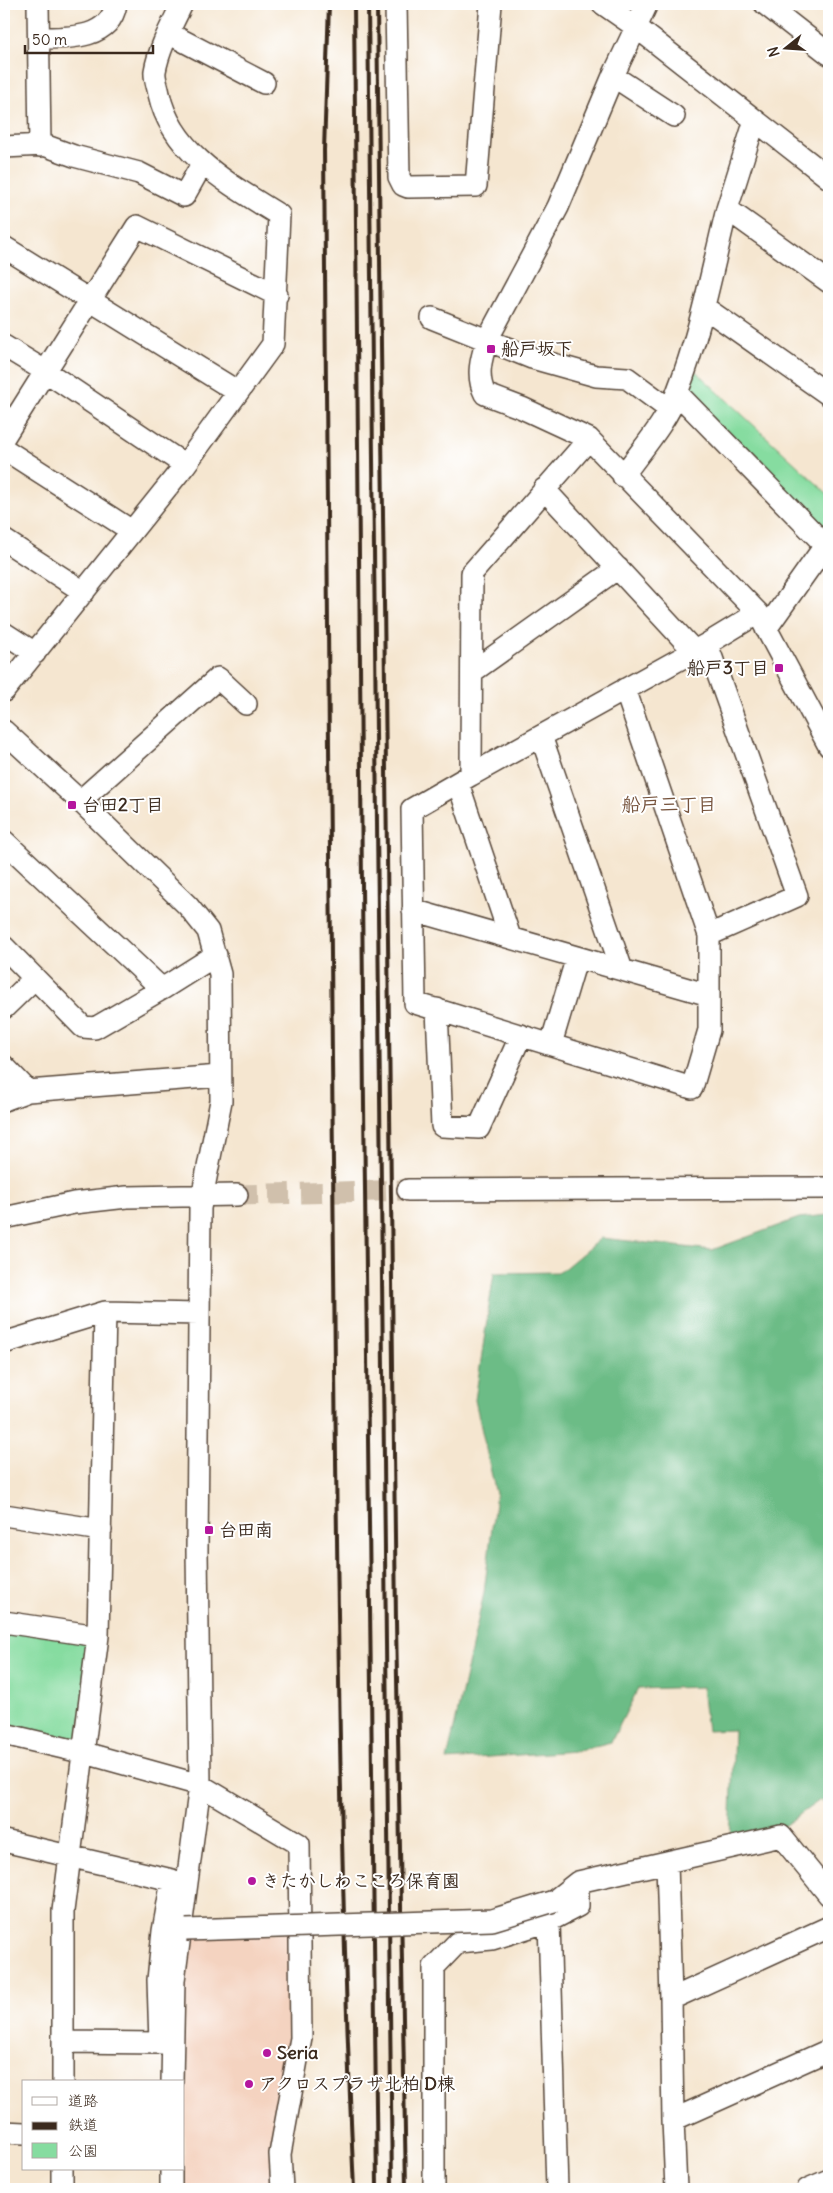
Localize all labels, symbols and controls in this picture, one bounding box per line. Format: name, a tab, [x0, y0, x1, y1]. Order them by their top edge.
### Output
scale bar	[25, 22, 152, 54]
north arrow	[760, 22, 810, 72]
text: 50 m	[32, 30, 67, 49]
text: N	[764, 45, 784, 59]
place label: 船戸坂下	[501, 337, 573, 360]
marker: 船戸坂下	[485, 343, 497, 355]
place label: 船戸3丁目	[687, 656, 769, 679]
marker: 船戸3丁目	[773, 662, 785, 674]
district label: 船戸三丁目	[621, 792, 717, 816]
place label: 台田2丁目	[82, 793, 164, 816]
marker: 台田2丁目	[66, 799, 78, 811]
place label: 台田南	[219, 1518, 273, 1541]
marker: 台田南	[203, 1524, 215, 1536]
place label: きたかしわこころ保育園	[262, 1869, 460, 1892]
marker: きたかしわこころ保育園	[246, 1875, 258, 1887]
place label: Seria	[277, 2041, 318, 2064]
marker: Seria	[261, 2047, 273, 2059]
place label: アクロスプラザ北柏 D棟	[259, 2072, 455, 2095]
marker: アクロスプラザ北柏 D棟	[243, 2078, 255, 2090]
legend	[22, 2080, 185, 2170]
text: 道路	[68, 2091, 98, 2110]
text: 鉄道	[68, 2115, 98, 2134]
text: 公園	[68, 2141, 98, 2160]

